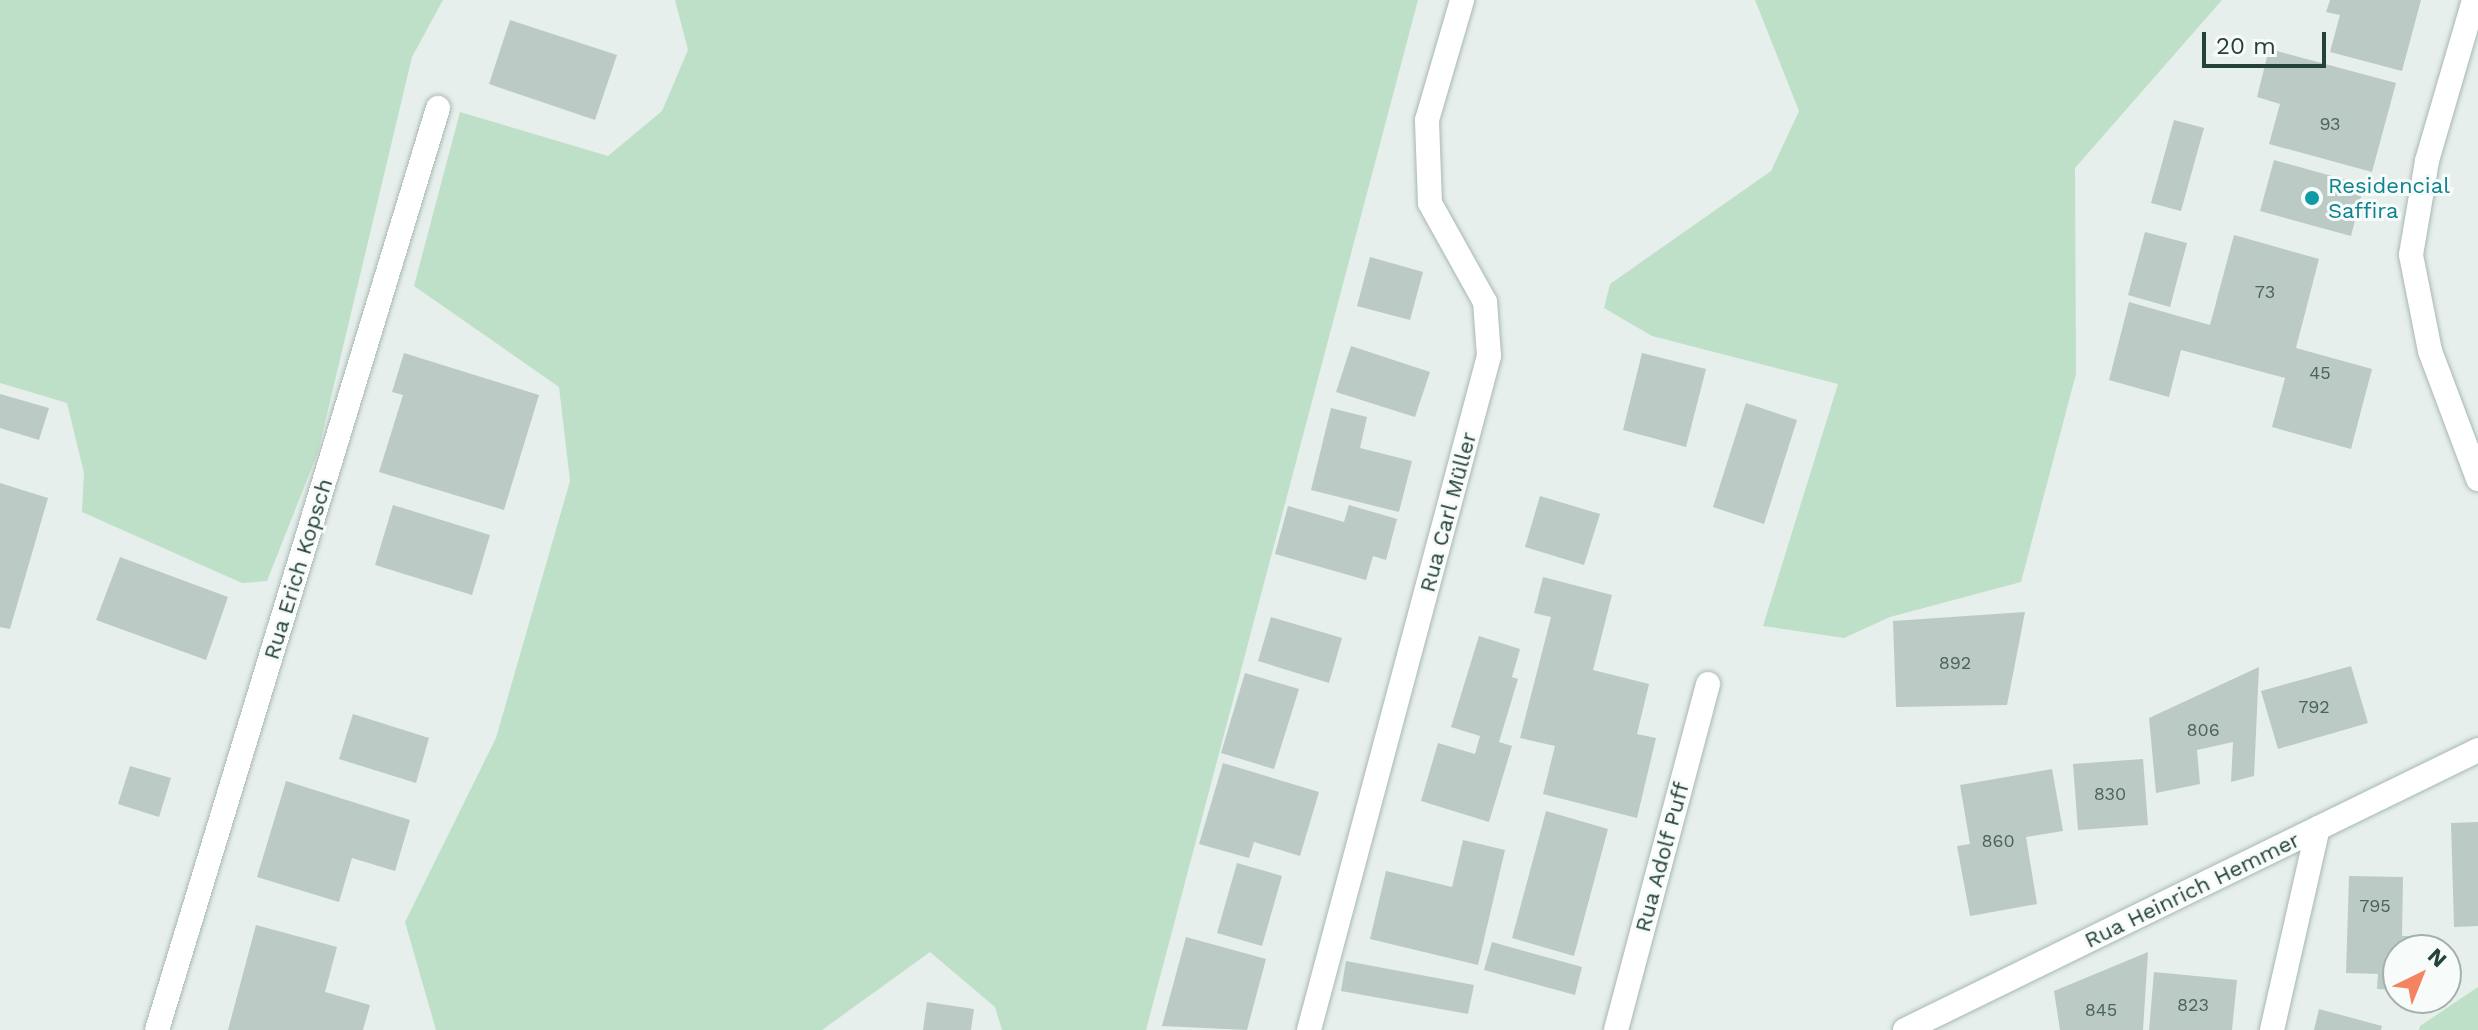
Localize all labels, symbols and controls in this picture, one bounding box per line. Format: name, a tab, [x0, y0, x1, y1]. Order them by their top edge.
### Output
scale bar	[2206, 16, 2330, 66]
text: 20 m	[2216, 32, 2276, 60]
house number: 93	[2319, 113, 2341, 135]
place label: Residencial Saffira	[2328, 172, 2450, 224]
marker: Residencial Saffira	[2303, 189, 2321, 207]
house number: 73	[2255, 281, 2275, 303]
house number: 45	[2309, 362, 2331, 384]
street label: Rua Carl Müller	[1414, 428, 1482, 596]
street label: Rua Erich Kopsch	[258, 475, 338, 663]
house number: 892	[1939, 652, 1971, 674]
house number: 792	[2298, 696, 2330, 718]
house number: 806	[2186, 719, 2220, 741]
street label: Rua Adolf Puff	[1629, 778, 1695, 936]
house number: 830	[2094, 783, 2126, 805]
street label: Rua Heinrich Hemmer	[2080, 826, 2304, 954]
house number: 860	[1981, 830, 2015, 852]
house number: 795	[2359, 895, 2391, 917]
north arrow	[2382, 934, 2462, 1014]
text: N	[2423, 943, 2452, 972]
house number: 823	[2177, 994, 2209, 1016]
house number: 845	[2085, 999, 2117, 1021]

